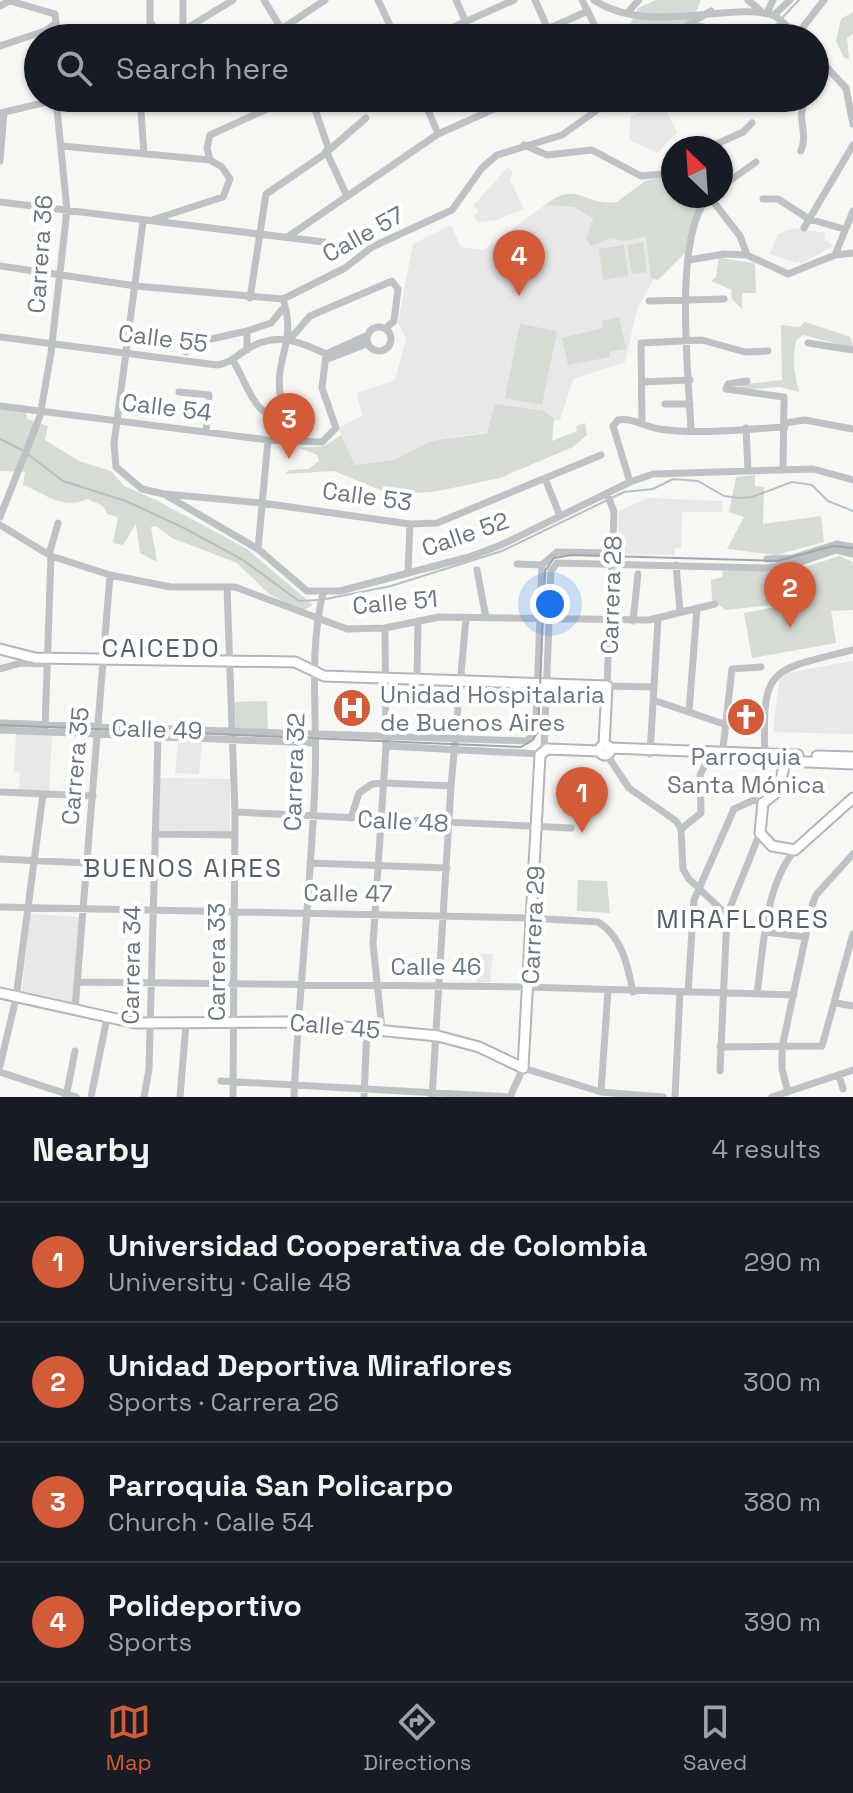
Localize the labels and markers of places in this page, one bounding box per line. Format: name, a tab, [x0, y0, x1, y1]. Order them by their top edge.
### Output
pin: 4	[493, 230, 545, 296]
pin: 3	[263, 393, 315, 459]
pin: 2	[764, 562, 816, 628]
place label: Unidad Hospitalaria de Buenos Aires	[380, 679, 605, 738]
hospital icon: Unidad Hospitalaria de Buenos Aires	[331, 687, 373, 729]
church icon: Parroquia Santa Mónica	[725, 696, 767, 738]
place label: Parroquia Santa Mónica	[667, 741, 825, 800]
pin: 1	[556, 767, 608, 833]

